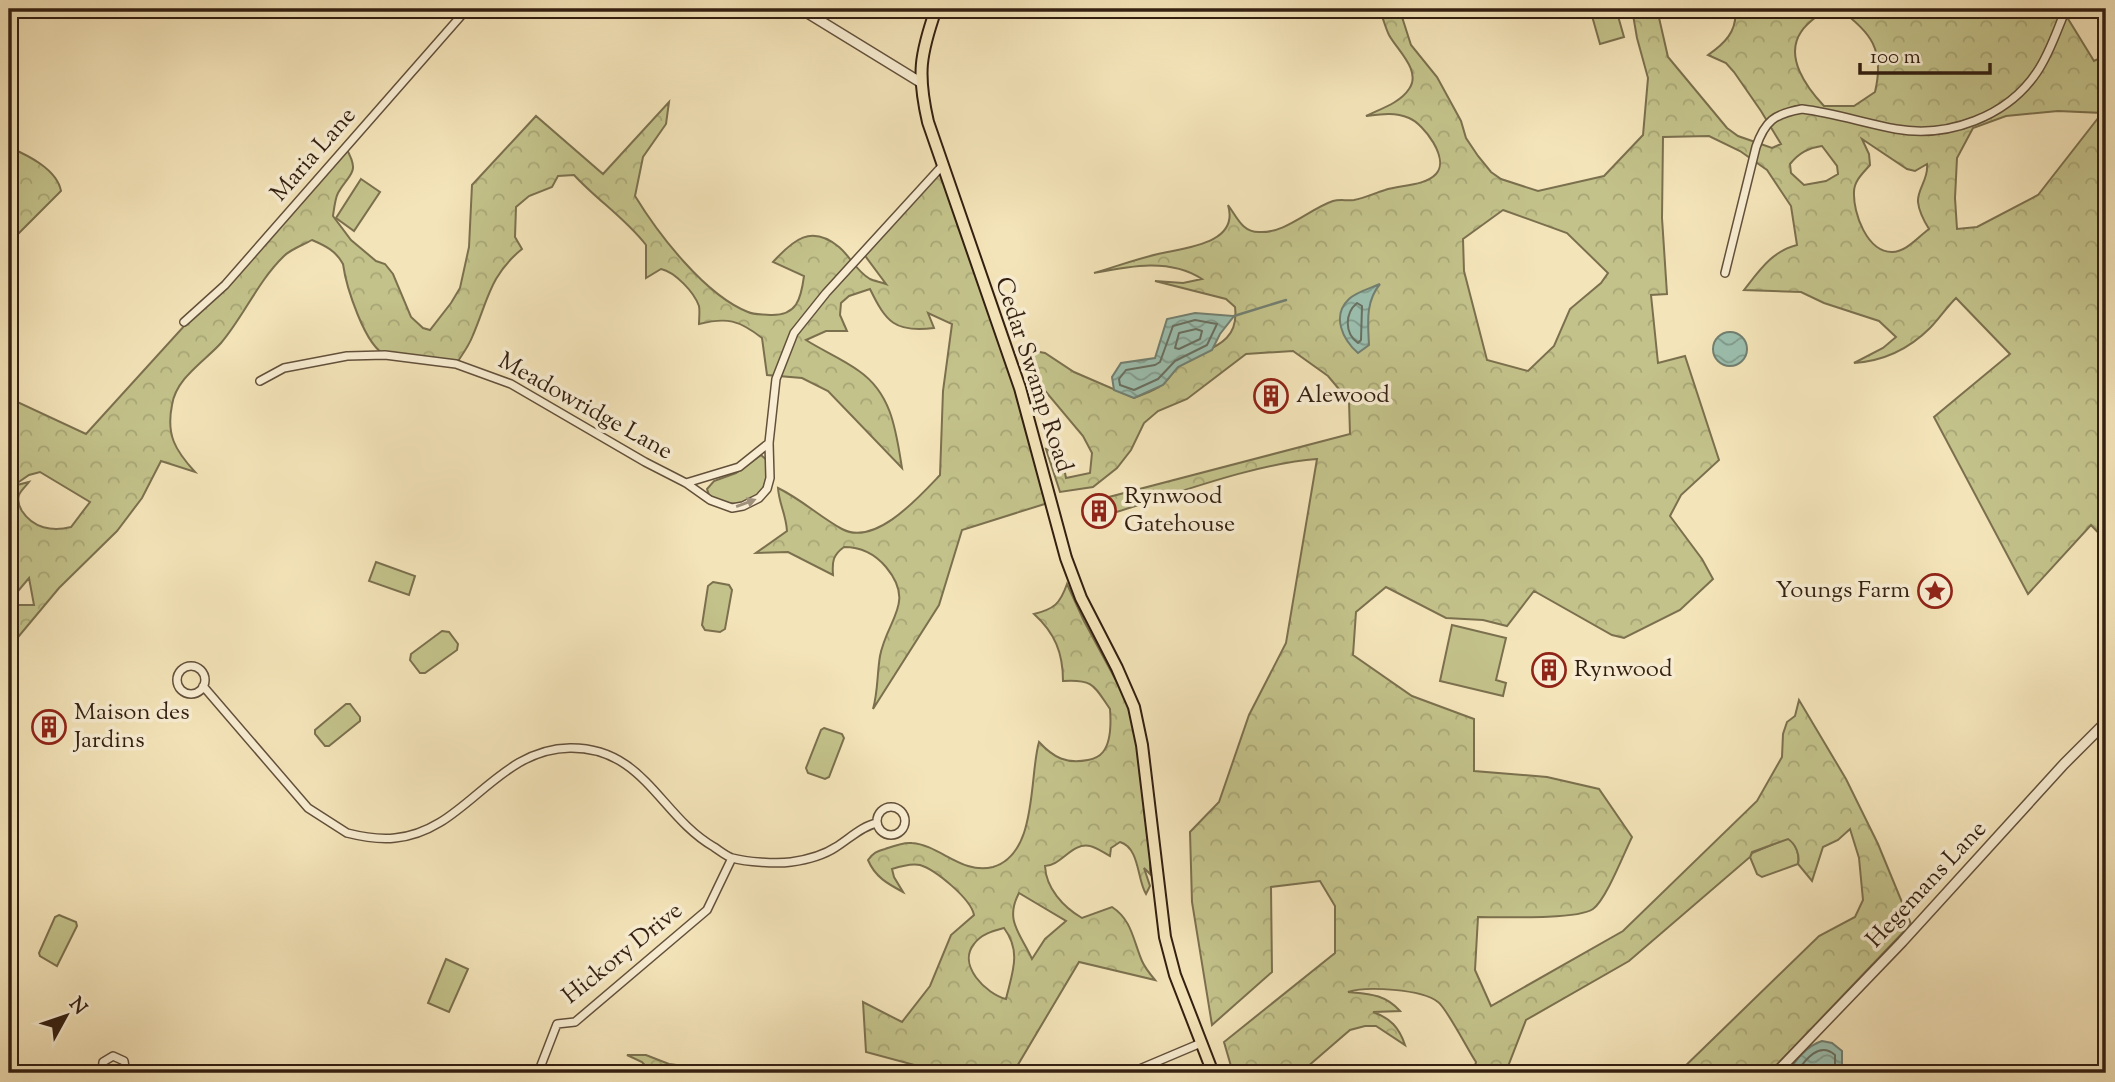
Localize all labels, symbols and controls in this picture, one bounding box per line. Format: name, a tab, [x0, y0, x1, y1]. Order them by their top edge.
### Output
scale bar	[1860, 32, 1989, 76]
text: 100 m	[1870, 43, 1921, 73]
street label: Maria Lane	[263, 100, 365, 210]
street label: Cedar Swamp Road	[985, 273, 1081, 477]
street label: Meadowridge Lane	[492, 345, 678, 469]
building icon: Alewood	[1252, 377, 1290, 415]
place label: Alewood	[1296, 379, 1390, 413]
place label: Rynwood Gatehouse	[1124, 480, 1235, 542]
building icon: Rynwood Gatehouse	[1080, 492, 1118, 530]
one-way arrow	[736, 497, 757, 508]
place icon: Youngs Farm	[1916, 572, 1954, 610]
place label: Youngs Farm	[1776, 574, 1910, 608]
building icon: Rynwood	[1530, 651, 1568, 689]
place label: Rynwood	[1574, 653, 1673, 687]
place label: Maison des Jardins	[72, 696, 190, 758]
building icon: Maison des Jardins	[30, 708, 68, 746]
street label: Hegemans Lane	[1859, 814, 1995, 956]
street label: Hickory Drive	[556, 895, 690, 1013]
north arrow	[32, 981, 102, 1050]
text: N	[62, 992, 92, 1021]

